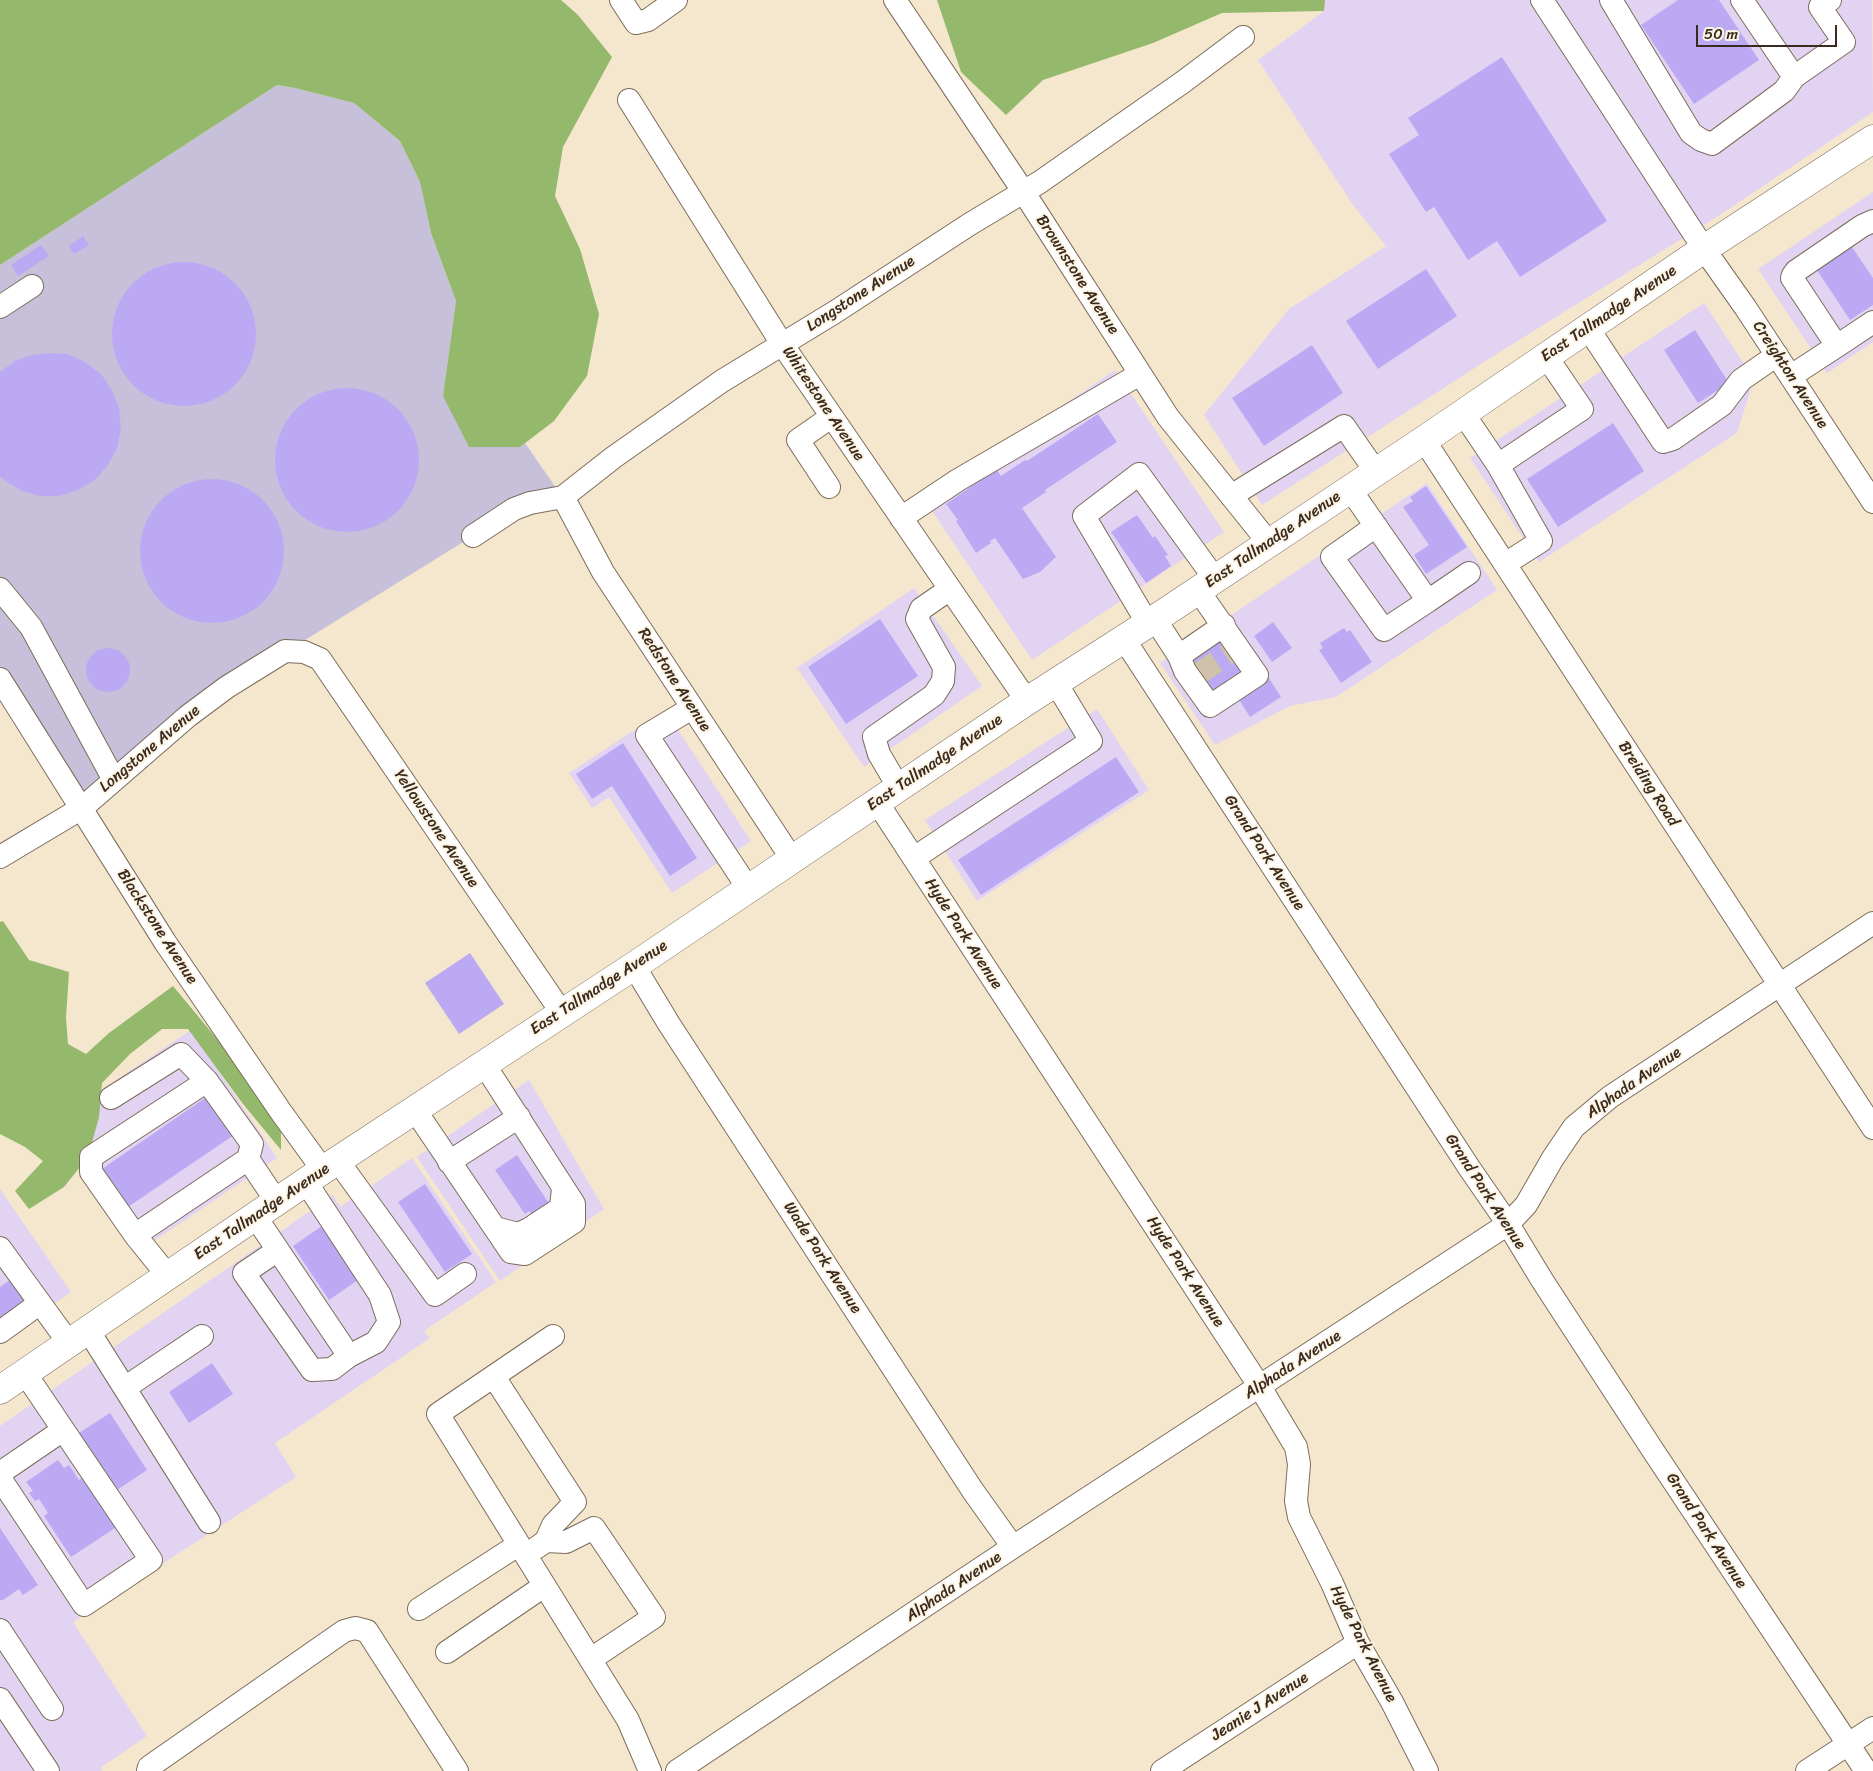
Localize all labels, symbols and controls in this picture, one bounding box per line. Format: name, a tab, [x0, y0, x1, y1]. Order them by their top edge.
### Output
scale bar	[1698, 15, 1839, 47]
text: 50 m	[1704, 21, 1738, 47]
street label: Brownstone Avenue	[1031, 212, 1123, 338]
street label: Longstone Avenue	[803, 252, 919, 336]
street label: East Tallmadge Avenue	[1537, 261, 1681, 367]
street label: Creighton Avenue	[1748, 318, 1832, 432]
street label: Whitestone Avenue	[778, 343, 868, 465]
street label: East Tallmadge Avenue	[1201, 487, 1345, 593]
street label: Redstone Avenue	[633, 625, 715, 735]
street label: Longstone Avenue	[96, 701, 204, 797]
street label: East Tallmadge Avenue	[863, 710, 1007, 816]
street label: Breiding Road	[1613, 738, 1683, 830]
street label: Yellowstone Avenue	[389, 766, 483, 892]
street label: Grand Park Avenue	[1220, 792, 1308, 914]
street label: Blackstone Avenue	[113, 866, 201, 988]
street label: Hyde Park Avenue	[920, 875, 1006, 993]
street label: East Tallmadge Avenue	[527, 936, 671, 1040]
street label: Alphada Avenue	[1583, 1043, 1685, 1123]
street label: Grand Park Avenue	[1441, 1131, 1529, 1253]
street label: East Tallmadge Avenue	[190, 1159, 334, 1265]
street label: Wade Park Avenue	[779, 1199, 865, 1317]
street label: Hyde Park Avenue	[1142, 1213, 1228, 1331]
street label: Alphada Avenue	[1241, 1327, 1345, 1403]
street label: Grand Park Avenue	[1662, 1470, 1750, 1592]
street label: Alphada Avenue	[902, 1548, 1006, 1626]
street label: Hyde Park Avenue	[1325, 1582, 1401, 1706]
street label: Jeanie J Avenue	[1208, 1668, 1312, 1746]

